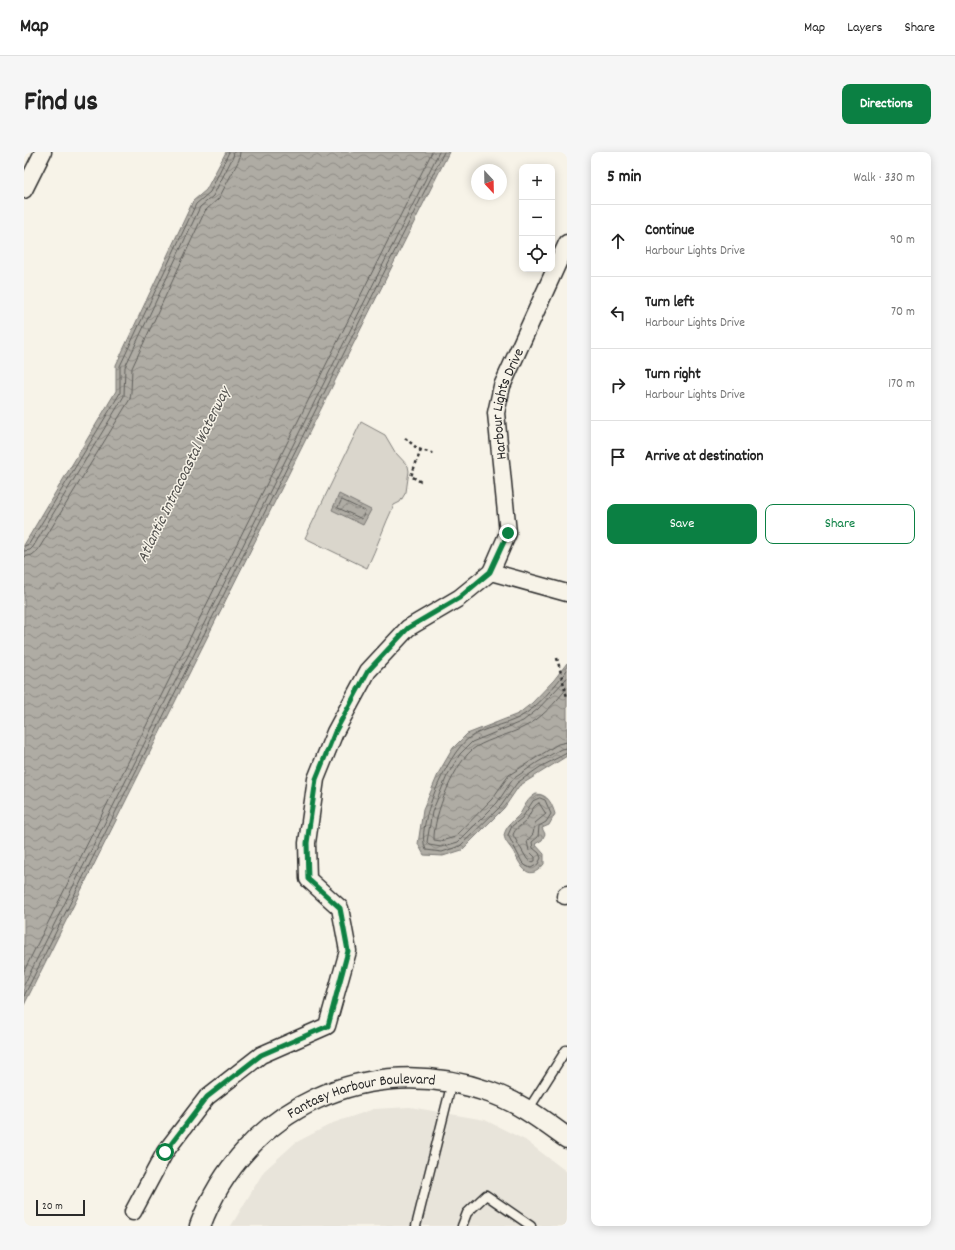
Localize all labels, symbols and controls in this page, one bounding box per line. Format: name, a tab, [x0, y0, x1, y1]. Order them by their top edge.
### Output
text: Map	[20, 14, 49, 41]
text: Map	[804, 18, 825, 38]
text: Layers	[847, 18, 882, 38]
text: Share	[904, 18, 935, 38]
text: Find us	[24, 84, 98, 124]
button: Directions	[842, 84, 931, 124]
north arrow	[471, 164, 507, 200]
map controls	[519, 164, 555, 272]
button: +	[519, 164, 555, 200]
text: 5 min	[607, 166, 641, 190]
text: Walk · 330 m	[854, 169, 915, 188]
button: −	[519, 200, 555, 236]
text: Continue	[645, 220, 694, 242]
icon: ahead	[607, 230, 629, 252]
text: 90 m	[890, 231, 915, 250]
button: locate	[519, 236, 555, 272]
text: Harbour Lights Drive	[645, 242, 745, 261]
text: Turn left	[645, 292, 694, 314]
icon: left	[607, 302, 629, 324]
text: 70 m	[891, 303, 915, 322]
text: Harbour Lights Drive	[645, 314, 745, 333]
street label: Harbour Lights Drive	[487, 345, 531, 461]
text: Turn right	[645, 364, 701, 386]
icon: right	[607, 374, 629, 396]
text: 170 m	[888, 375, 915, 394]
water label: Atlantic Intracoastal Waterway	[132, 381, 238, 567]
text: Harbour Lights Drive	[645, 386, 745, 405]
icon: arrive	[607, 446, 629, 468]
text: Arrive at destination	[645, 446, 763, 468]
button: Save	[607, 504, 757, 544]
button: Share	[765, 504, 915, 544]
route end	[499, 524, 517, 542]
street label: Fantasy Harbour Boulevard	[283, 1069, 436, 1125]
route start	[156, 1143, 174, 1161]
scale bar	[36, 1198, 85, 1217]
text: 20 m	[42, 1199, 63, 1215]

